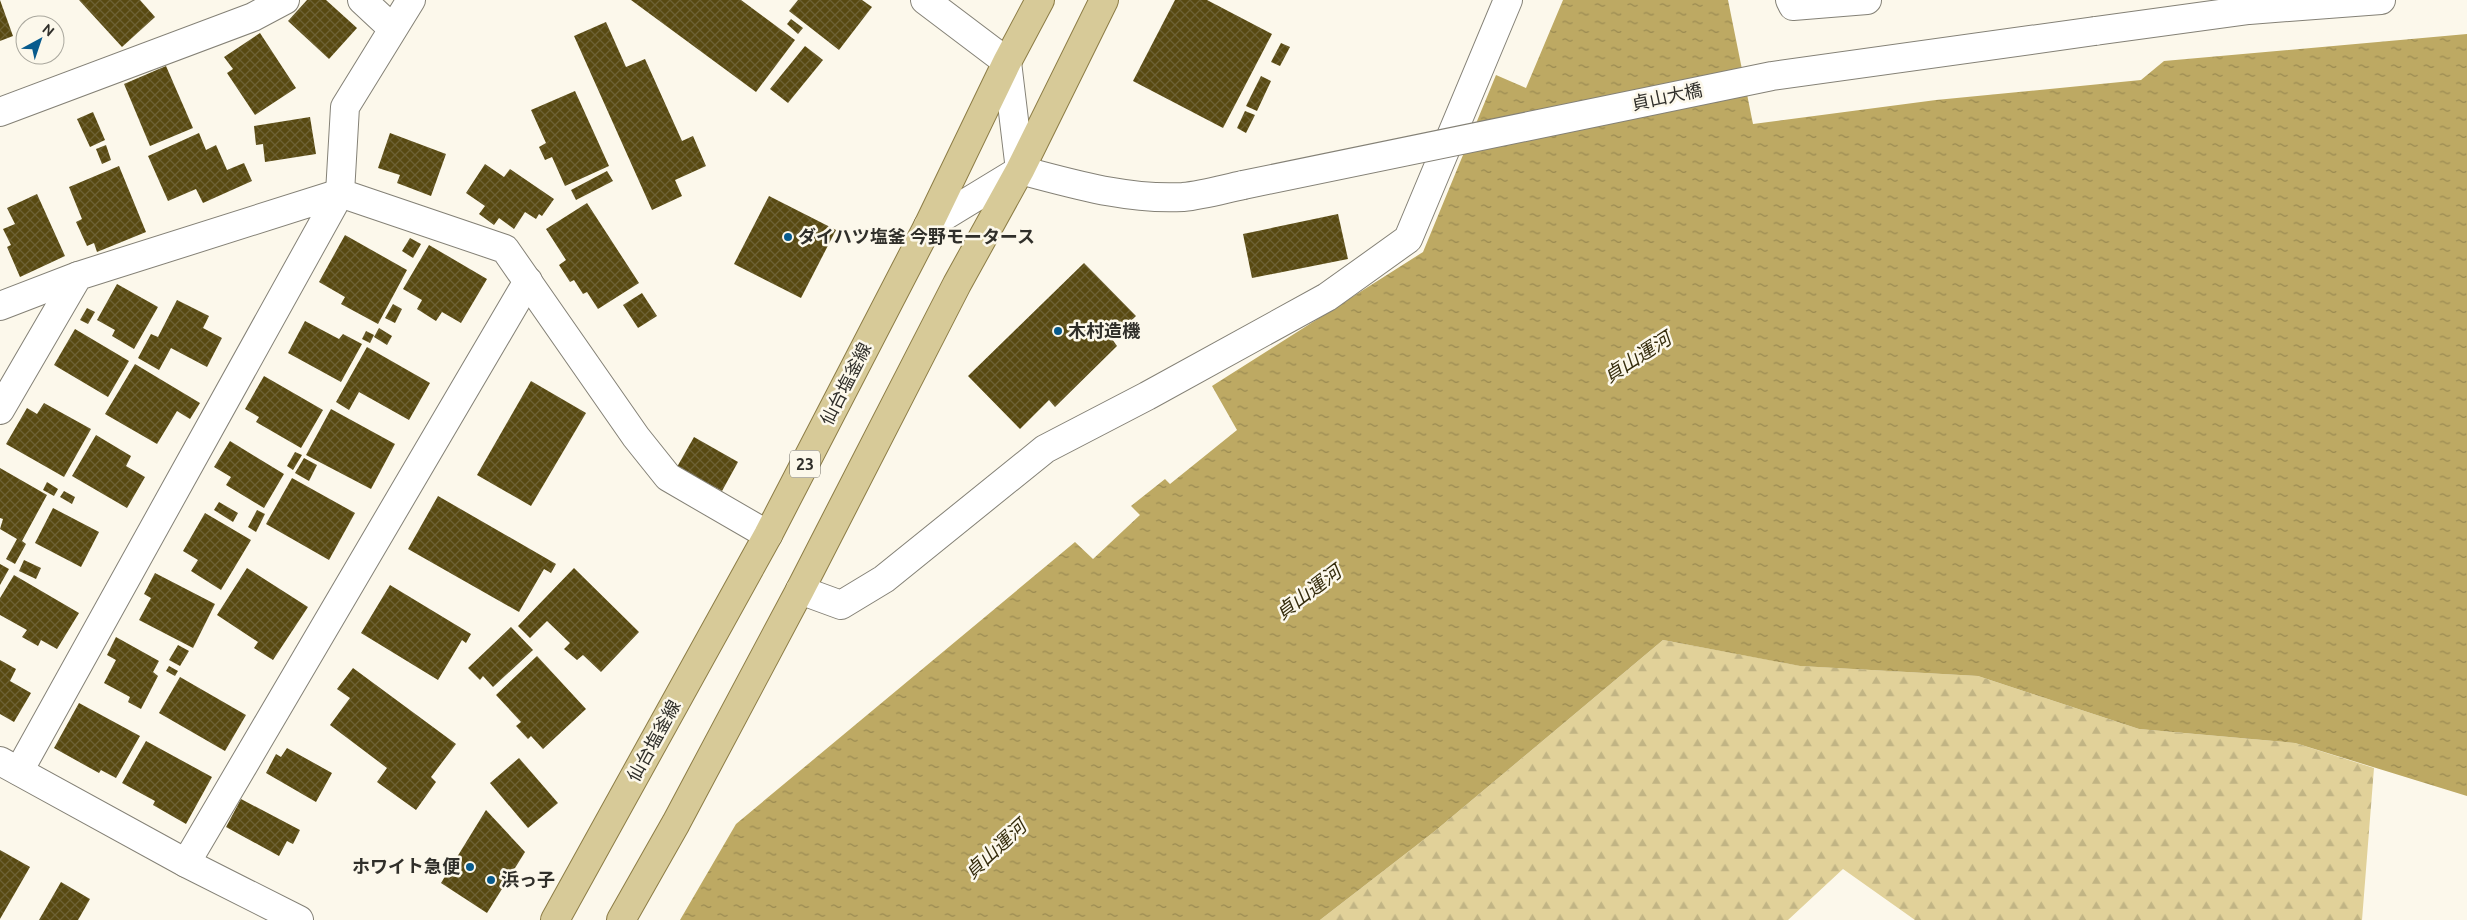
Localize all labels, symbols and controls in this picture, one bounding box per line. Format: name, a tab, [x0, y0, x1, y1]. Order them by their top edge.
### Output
north arrow	[15, 15, 65, 65]
text: N	[39, 21, 58, 40]
street label: 貞山大橋	[1629, 79, 1704, 113]
place label: ダイハツ塩釜 今野モータース	[798, 226, 1035, 246]
marker: ダイハツ塩釜 今野モータース	[782, 231, 794, 243]
place label: 木村造機	[1068, 320, 1141, 340]
marker: 木村造機	[1052, 325, 1064, 337]
water label: 貞山運河	[1599, 325, 1678, 387]
street label: 仙台塩釜線	[816, 339, 874, 428]
road number: 23	[790, 450, 820, 478]
water label: 貞山運河	[1271, 558, 1348, 624]
street label: 仙台塩釜線	[623, 696, 684, 785]
water label: 貞山運河	[960, 812, 1033, 883]
place label: ホワイト急便	[352, 856, 461, 876]
marker: ホワイト急便	[464, 861, 476, 873]
place label: 浜っ子	[501, 869, 555, 889]
marker: 浜っ子	[485, 874, 497, 886]

